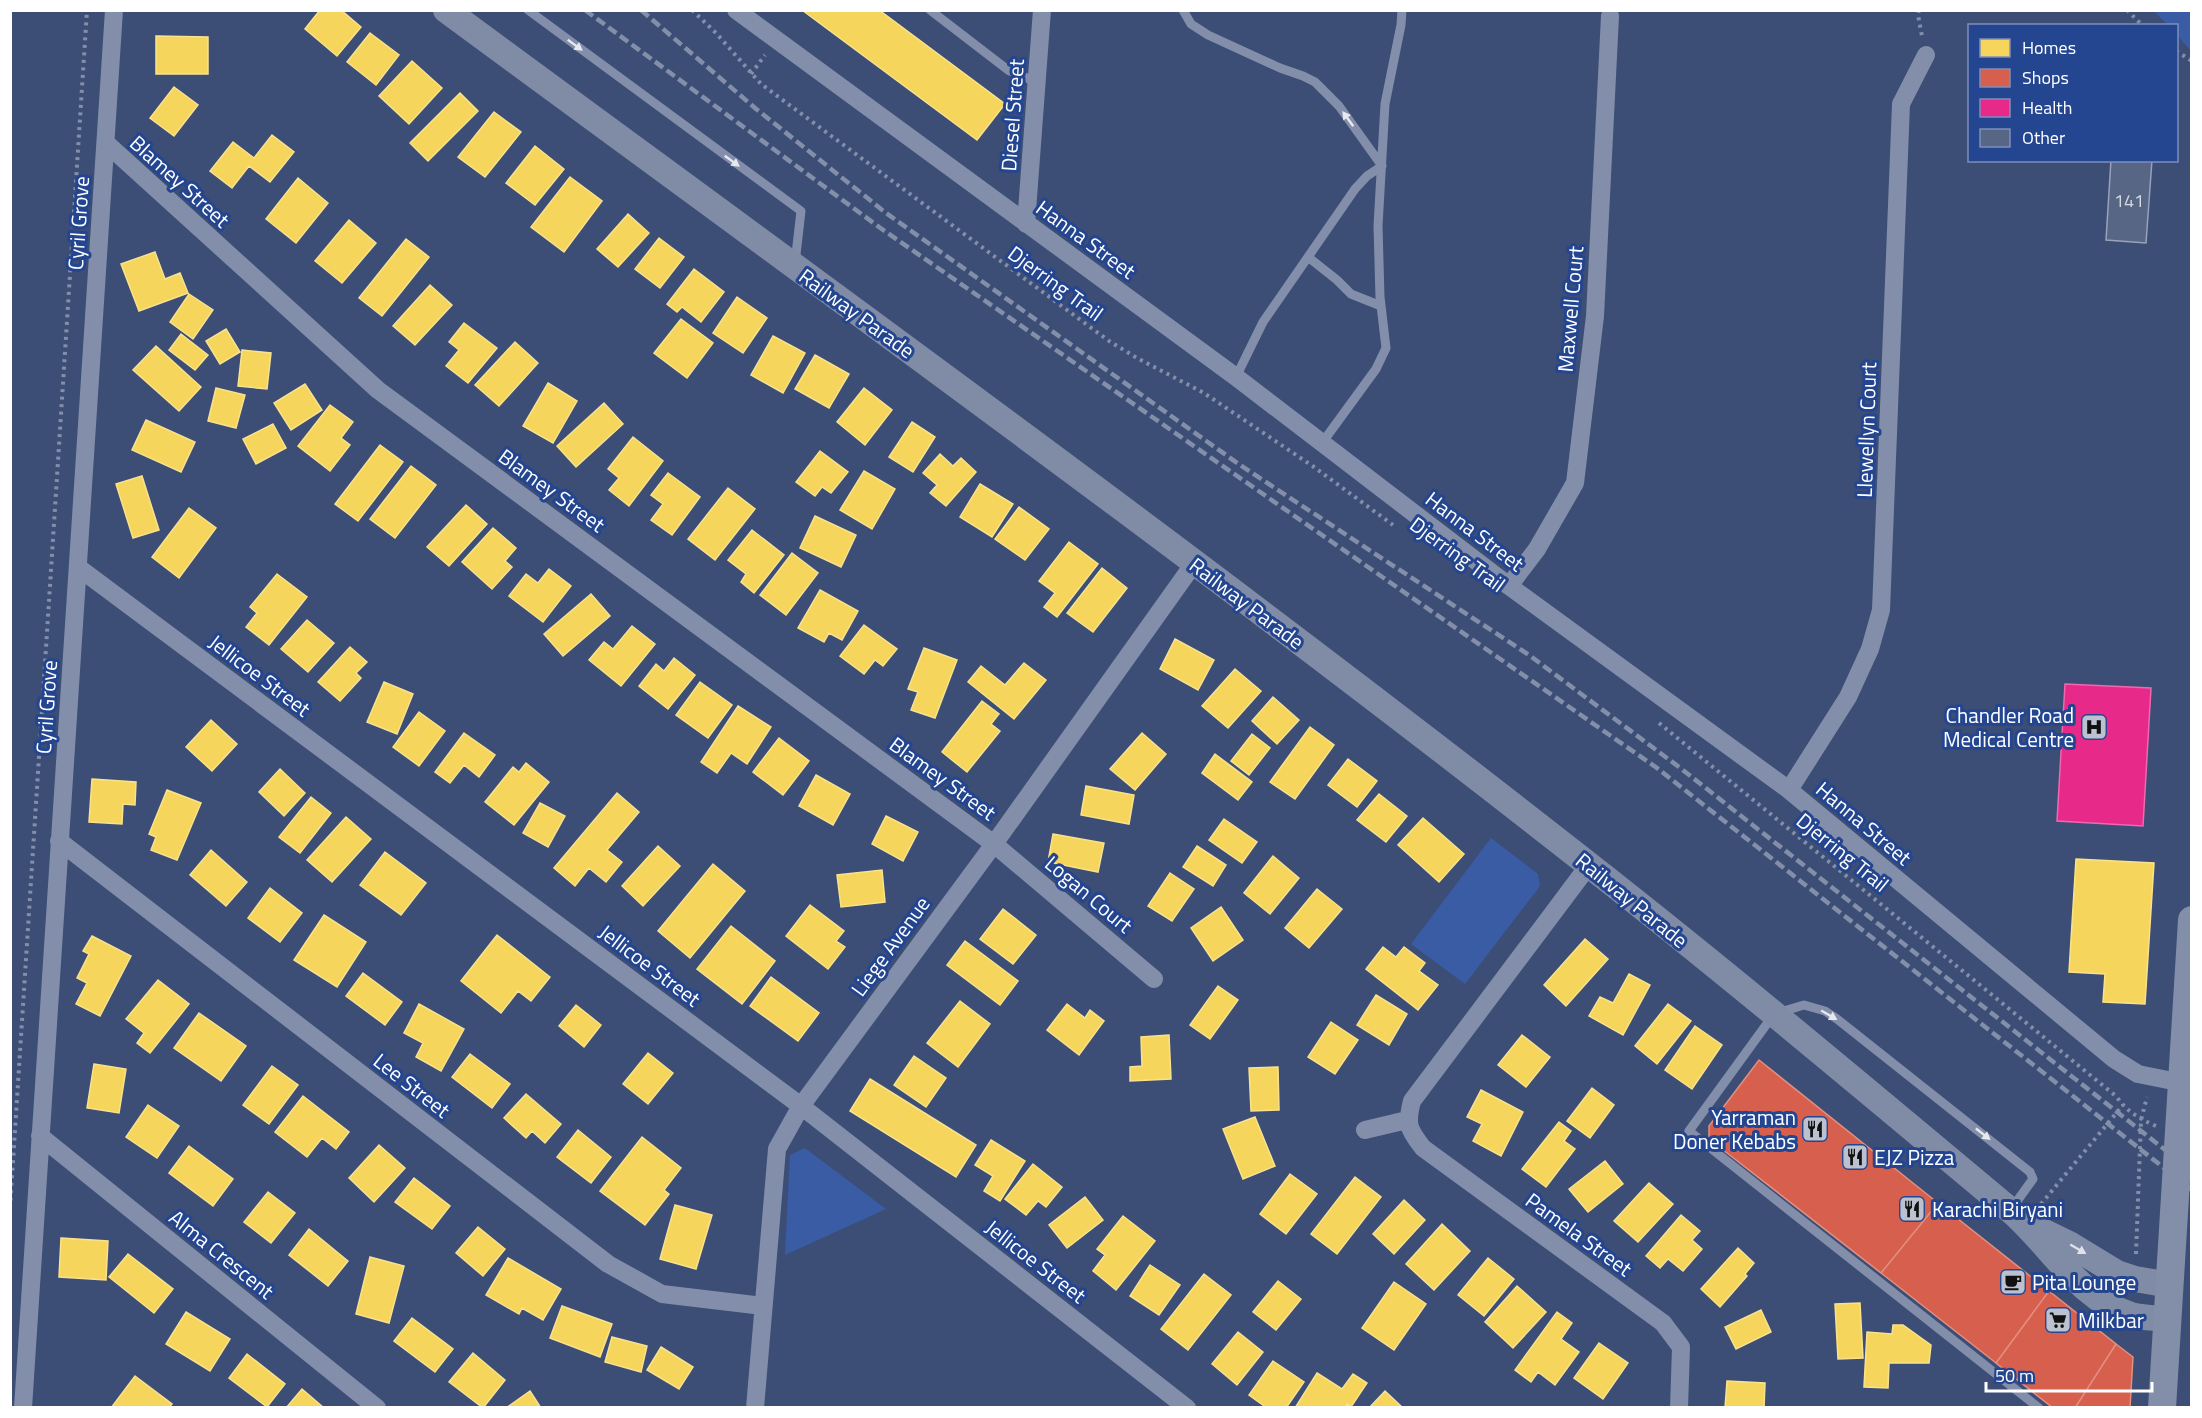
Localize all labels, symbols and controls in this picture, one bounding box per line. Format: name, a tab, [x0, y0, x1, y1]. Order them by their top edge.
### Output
legend	[1968, 24, 2178, 162]
text: Homes	[2022, 34, 2076, 61]
one-way arrow	[566, 39, 582, 51]
street label: Diesel Street	[992, 57, 1032, 172]
text: Shops	[2022, 64, 2069, 91]
text: Health	[2022, 94, 2072, 121]
one-way arrow	[1342, 111, 1354, 127]
text: Other	[2022, 124, 2065, 151]
street label: Blamey Street	[123, 127, 238, 235]
one-way arrow	[723, 155, 739, 167]
street label: Cyril Grove	[59, 175, 97, 271]
house number: 141	[2114, 187, 2144, 214]
street label: Hanna Street	[1029, 192, 1143, 287]
street label: Djerring Trail	[1002, 237, 1110, 329]
street label: Maxwell Court	[1549, 244, 1592, 373]
street label: Railway Parade	[792, 260, 922, 366]
street label: Llewellyn Court	[1848, 361, 1884, 498]
street label: Blamey Street	[492, 440, 613, 540]
street label: Hanna Street	[1419, 483, 1532, 579]
street label: Djerring Trail	[1404, 508, 1512, 600]
street label: Railway Parade	[1183, 549, 1311, 657]
street label: Jellicoe Street	[202, 626, 318, 724]
street label: Cyril Grove	[27, 659, 65, 755]
place label: Chandler Road Medical Centre	[1943, 699, 2074, 755]
hospital icon: Chandler Road Medical Centre	[2079, 712, 2109, 742]
street label: Blamey Street	[883, 728, 1004, 828]
street label: Hanna Street	[1809, 773, 1919, 873]
street label: Djerring Trail	[1790, 805, 1896, 899]
street label: Railway Parade	[1569, 845, 1695, 955]
street label: Logan Court	[1038, 848, 1140, 941]
street label: Liege Avenue	[843, 889, 937, 1003]
street label: Jellicoe Street	[592, 916, 708, 1014]
one-way arrow	[1821, 1010, 1838, 1020]
street label: Lee Street	[367, 1045, 458, 1126]
place label: Yarraman Doner Kebabs	[1673, 1101, 1796, 1157]
restaurant icon: Yarraman Doner Kebabs	[1800, 1114, 1830, 1144]
one-way arrow	[1975, 1128, 1991, 1141]
place label: EJZ Pizza	[1874, 1141, 1955, 1173]
restaurant icon: EJZ Pizza	[1840, 1142, 1870, 1172]
street label: Pamela Street	[1519, 1184, 1640, 1284]
place label: Karachi Biryani	[1932, 1193, 2063, 1225]
restaurant icon: Karachi Biryani	[1897, 1194, 1927, 1224]
street label: Alma Crescent	[163, 1202, 282, 1307]
street label: Jellicoe Street	[979, 1211, 1094, 1311]
one-way arrow	[2070, 1244, 2087, 1254]
place label: Pita Lounge	[2032, 1266, 2136, 1298]
cafe icon: Pita Lounge	[1998, 1267, 2028, 1297]
place label: Milkbar	[2078, 1304, 2144, 1336]
supermarket icon: Milkbar	[2043, 1305, 2073, 1335]
scale bar	[1986, 1355, 2152, 1393]
text: 50 m	[1995, 1362, 2034, 1389]

